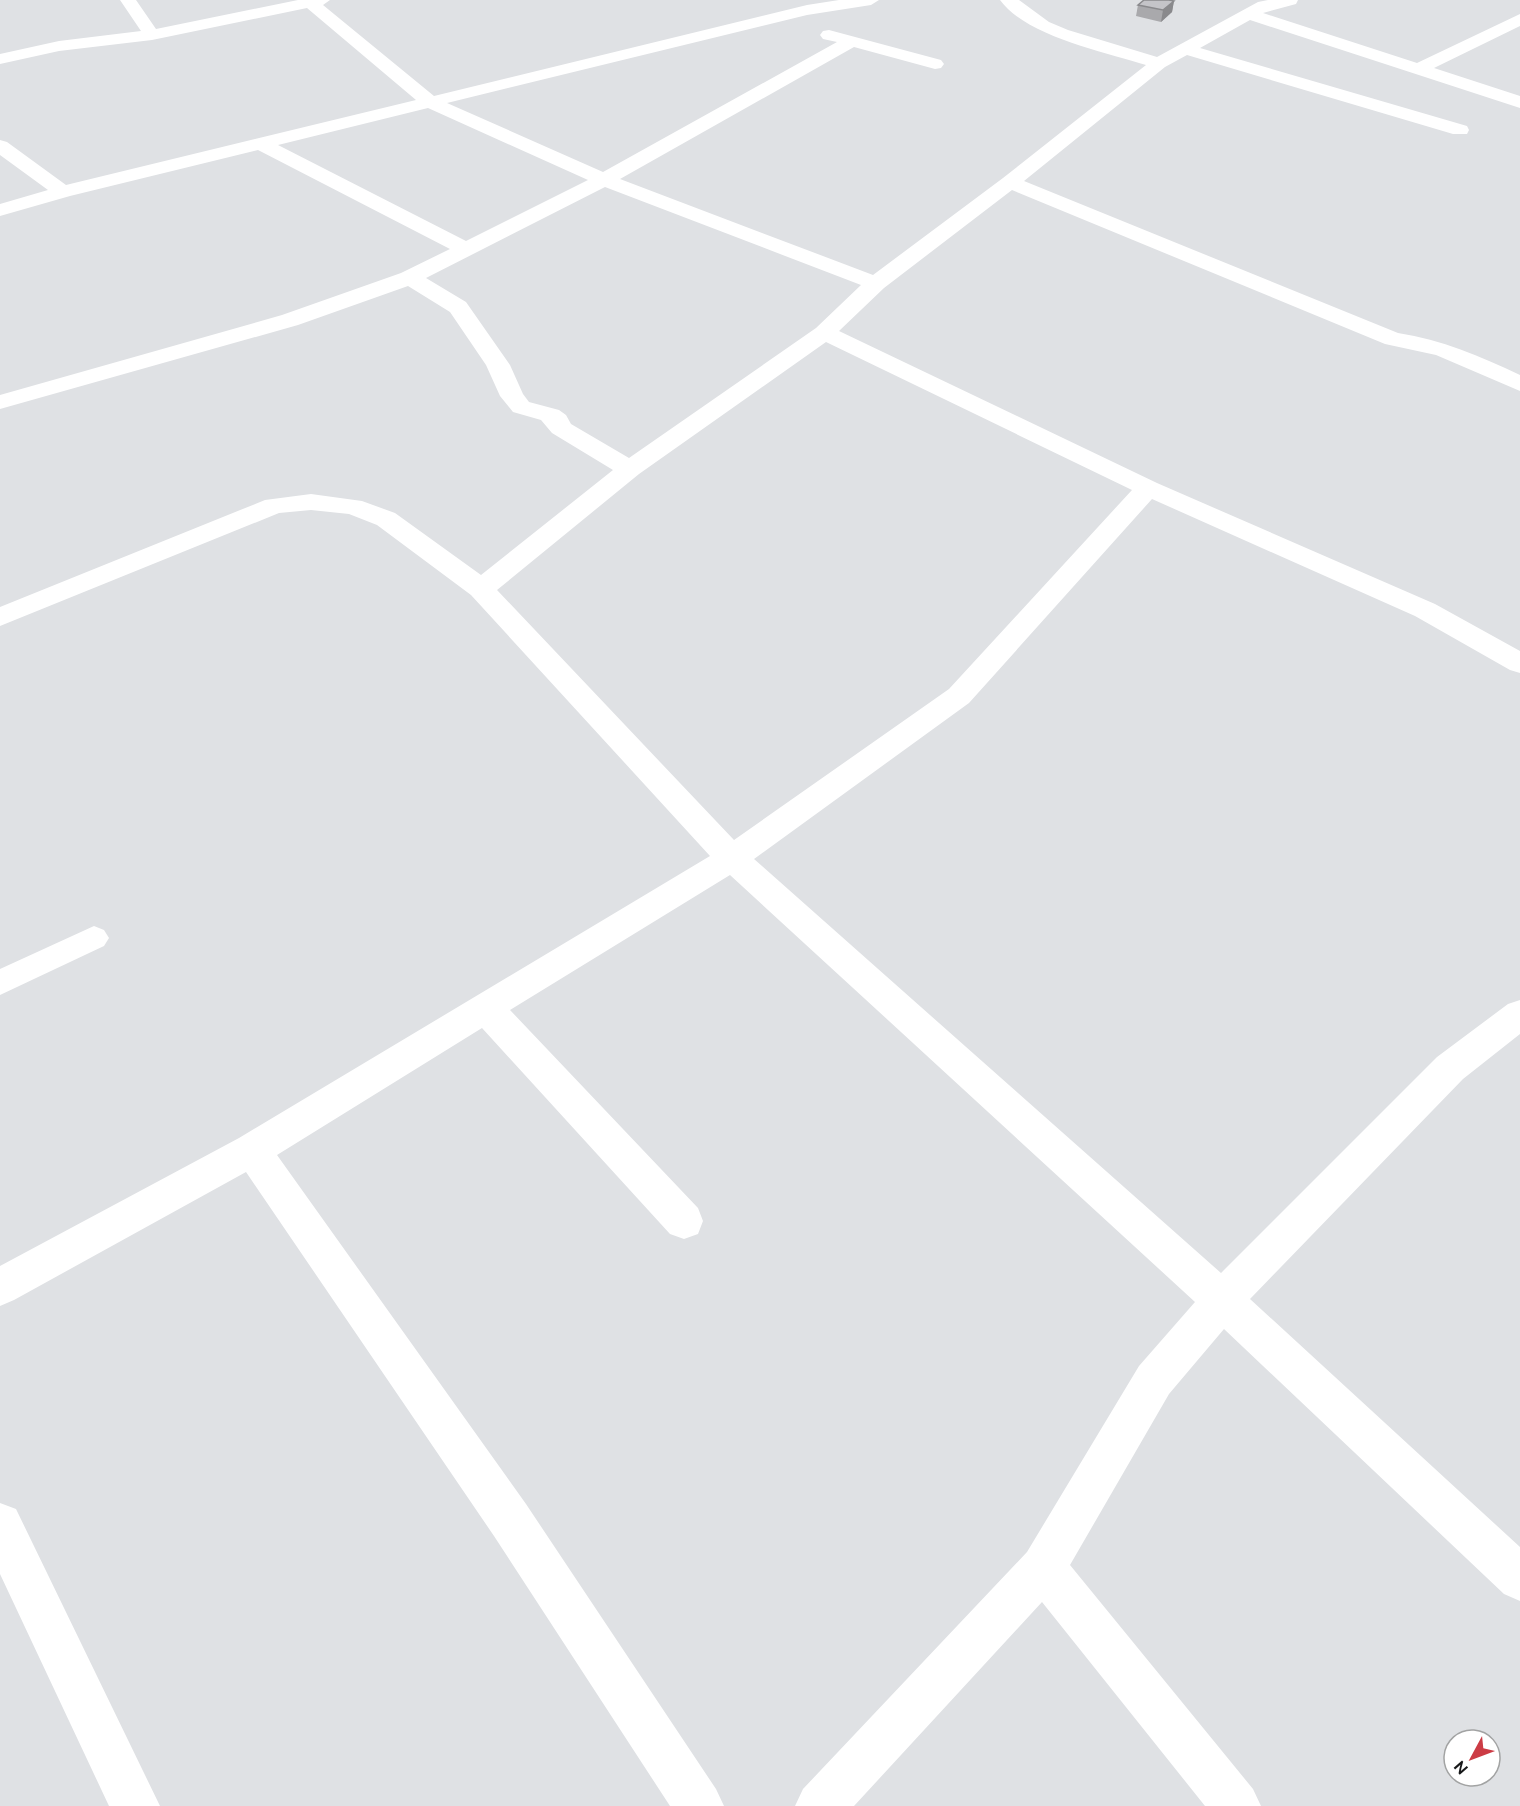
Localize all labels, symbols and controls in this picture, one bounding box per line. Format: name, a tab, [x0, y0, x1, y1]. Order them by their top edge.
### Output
north arrow	[1442, 1728, 1502, 1788]
text: N	[1450, 1757, 1471, 1778]

